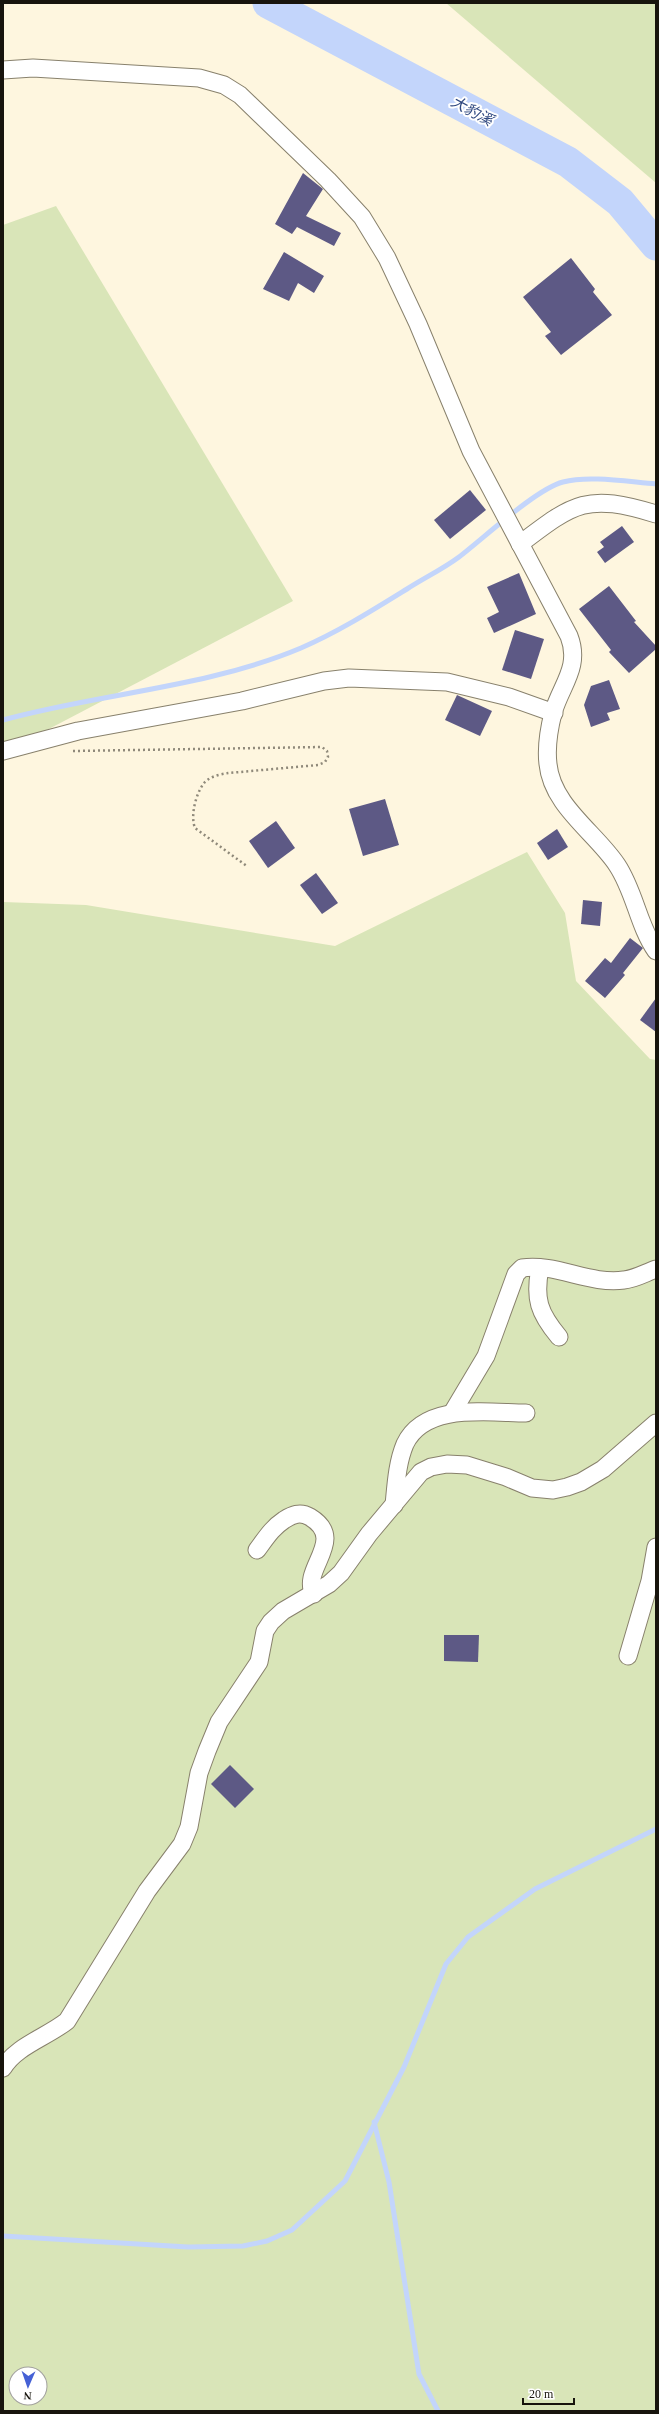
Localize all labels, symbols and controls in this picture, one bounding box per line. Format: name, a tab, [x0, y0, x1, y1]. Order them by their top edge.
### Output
water label: 大豹溪	[448, 93, 497, 130]
north arrow	[8, 2366, 48, 2406]
scale bar	[523, 2380, 574, 2406]
text: 20 m	[529, 2387, 554, 2401]
text: N	[23, 2390, 32, 2402]

